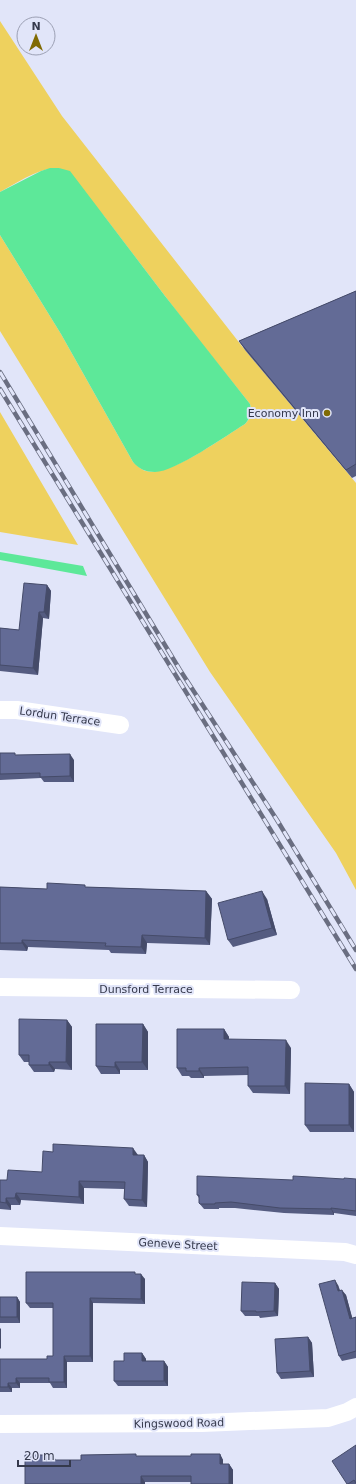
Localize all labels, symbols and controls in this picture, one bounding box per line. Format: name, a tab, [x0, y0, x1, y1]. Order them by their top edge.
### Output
north arrow	[16, 16, 56, 56]
text: N	[31, 20, 41, 33]
place label: Economy Inn	[248, 407, 319, 420]
marker: Economy Inn	[322, 408, 332, 418]
street label: Lordun Terrace	[19, 704, 101, 729]
street label: Dunsford Terrace	[99, 983, 193, 996]
street label: Geneve Street	[138, 1236, 219, 1253]
street label: Kingswood Road	[134, 1416, 224, 1431]
scale bar	[18, 1442, 70, 1468]
text: 20 m	[24, 1449, 55, 1463]

